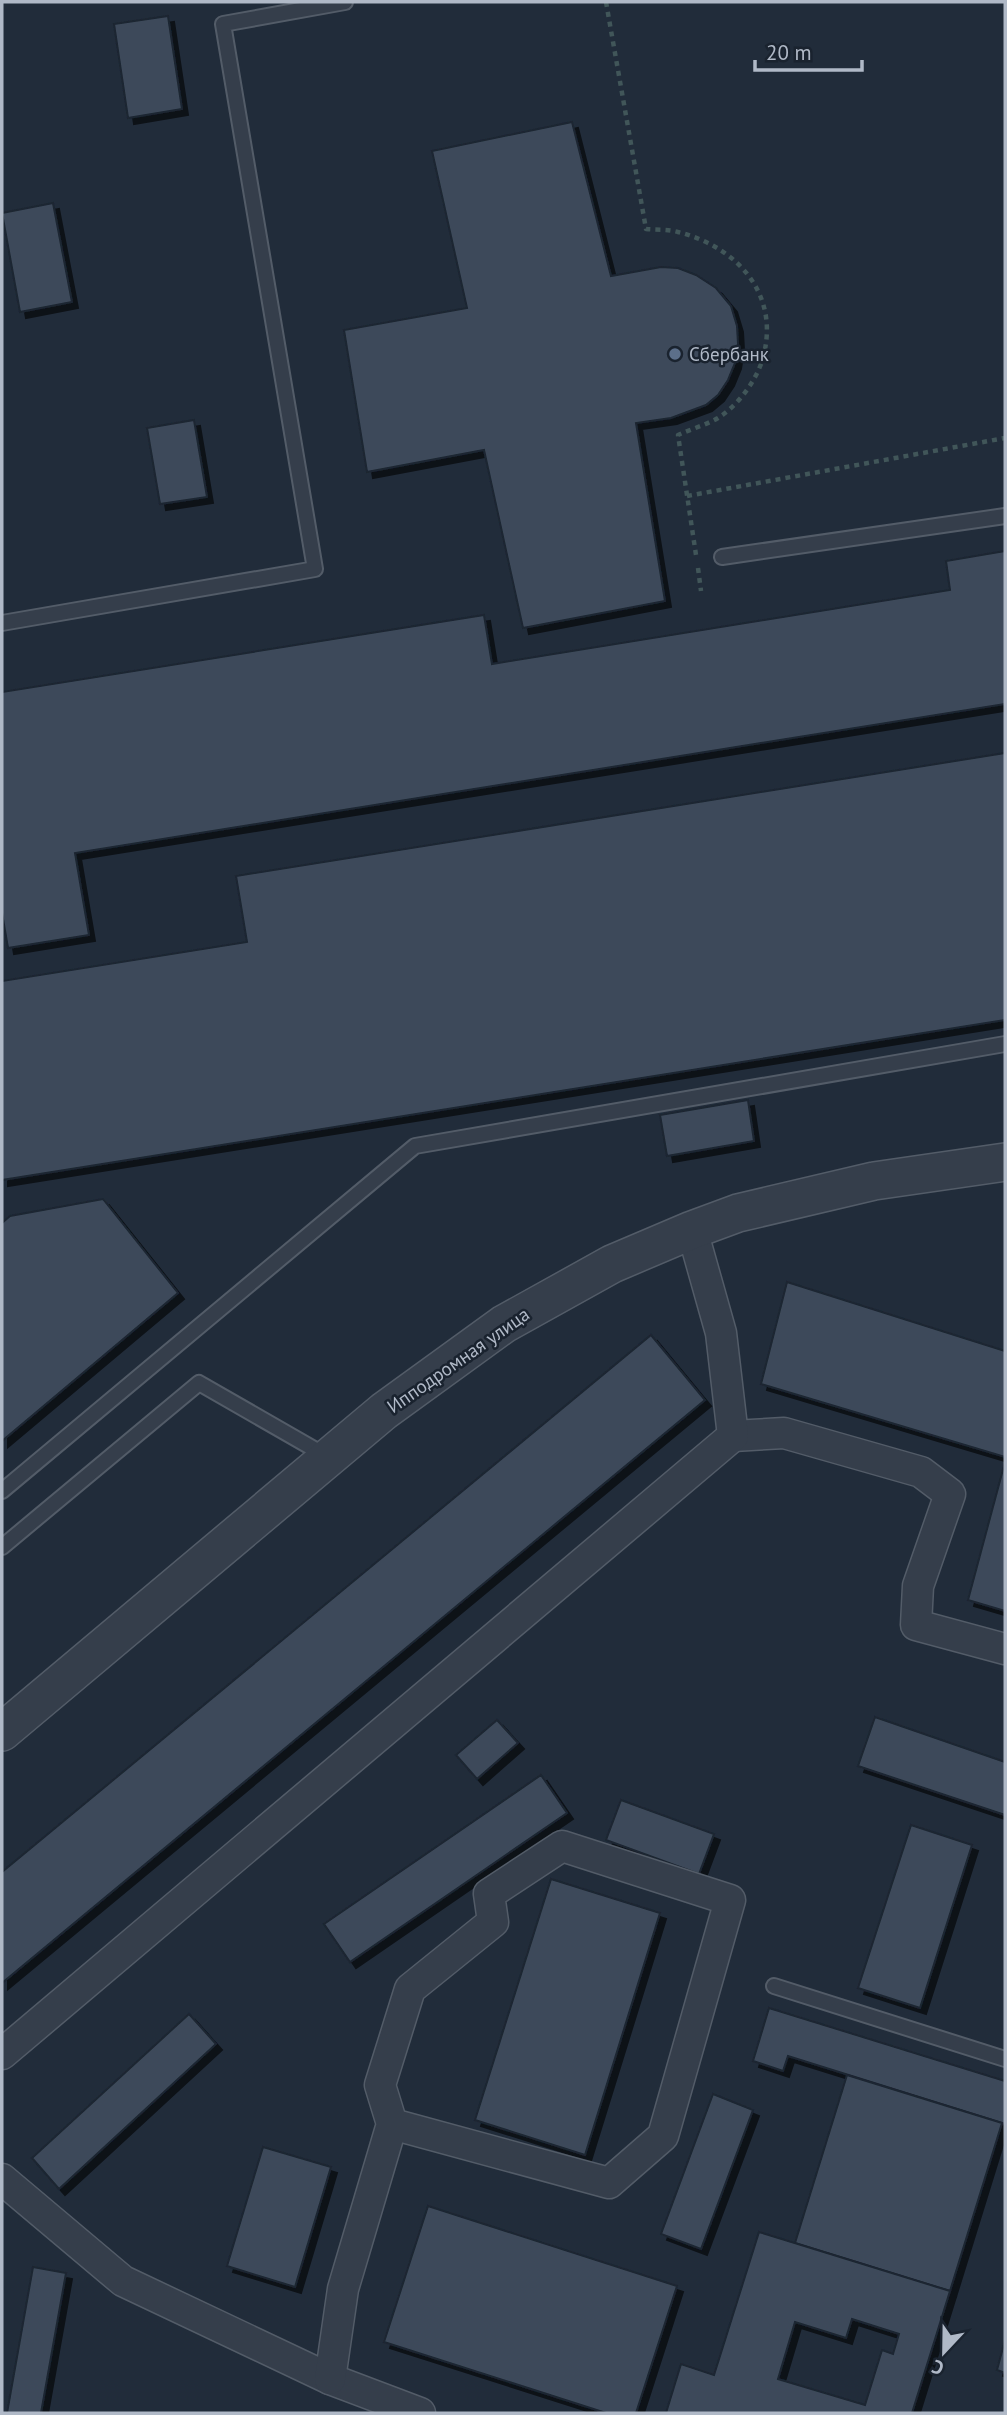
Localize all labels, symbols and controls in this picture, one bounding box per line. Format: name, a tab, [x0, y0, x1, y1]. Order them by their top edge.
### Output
scale bar	[755, 28, 862, 72]
text: 20 m	[766, 39, 812, 66]
place label: Сбербанк	[689, 342, 769, 366]
marker: Сбербанк	[667, 346, 683, 362]
street label: Ипподромная улица	[382, 1302, 534, 1418]
north arrow	[909, 2317, 979, 2387]
text: С	[928, 2355, 947, 2381]

